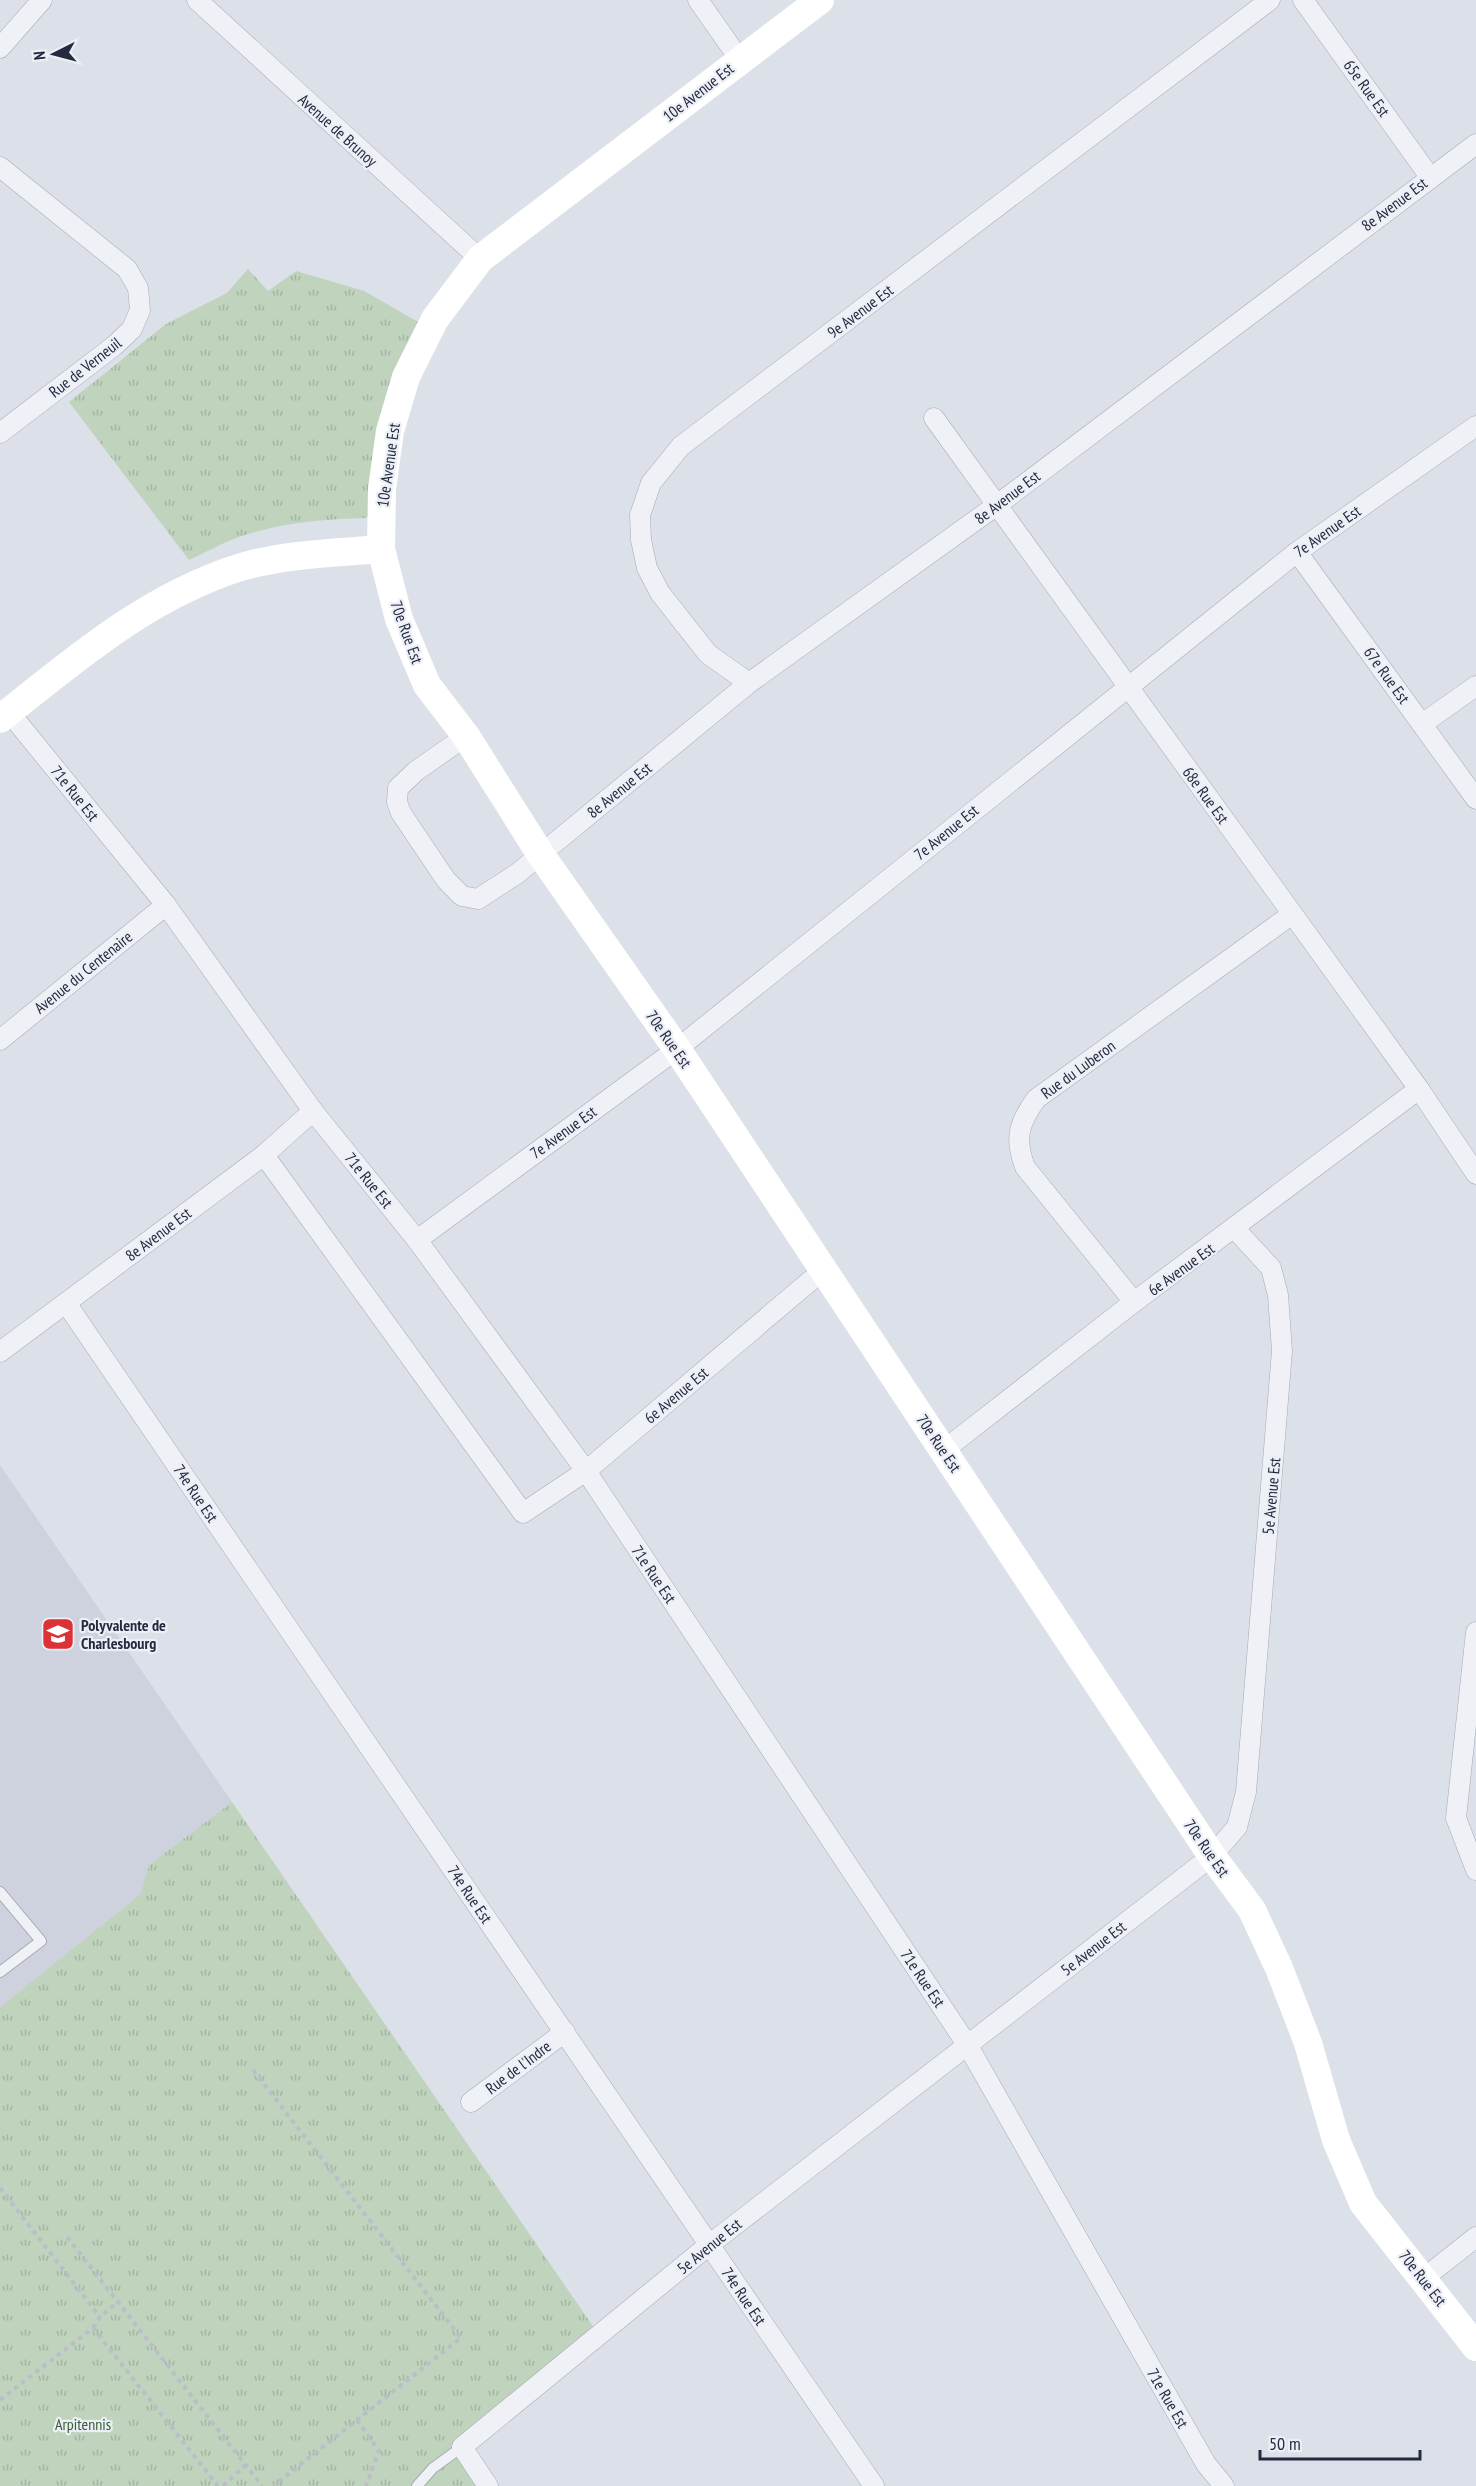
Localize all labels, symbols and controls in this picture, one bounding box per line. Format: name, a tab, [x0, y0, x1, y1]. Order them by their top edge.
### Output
north arrow	[24, 24, 84, 84]
text: N	[29, 50, 49, 61]
street label: 65e Rue Est	[1340, 56, 1395, 121]
street label: 10e Avenue Est	[659, 58, 738, 126]
street label: Avenue de Brunoy	[294, 89, 382, 171]
street label: 8e Avenue Est	[1357, 172, 1431, 235]
street label: 9e Avenue Est	[823, 279, 897, 342]
street label: Rue de Verneuil	[45, 332, 125, 402]
street label: 10e Avenue Est	[372, 421, 404, 508]
street label: 8e Avenue Est	[970, 465, 1044, 528]
street label: 7e Avenue Est	[1290, 500, 1365, 561]
street label: 70e Rue Est	[386, 598, 428, 667]
street label: 67e Rue Est	[1360, 643, 1415, 708]
street label: 8e Avenue Est	[583, 758, 656, 822]
street label: 71e Rue Est	[47, 761, 104, 825]
street label: 68e Rue Est	[1179, 763, 1234, 828]
street label: 7e Avenue Est	[910, 800, 983, 864]
street label: Avenue du Centenaire	[30, 926, 136, 1018]
street label: 70e Rue Est	[642, 1006, 696, 1072]
street label: Rue du Luberon	[1037, 1035, 1119, 1103]
street label: 7e Avenue Est	[526, 1101, 601, 1163]
street label: 71e Rue Est	[341, 1148, 398, 1212]
street label: 8e Avenue Est	[121, 1202, 195, 1265]
street label: 6e Avenue Est	[1144, 1238, 1219, 1300]
street label: 6e Avenue Est	[640, 1362, 712, 1428]
street label: 70e Rue Est	[912, 1410, 966, 1476]
street label: 5e Avenue Est	[1258, 1456, 1284, 1535]
street label: 74e Rue Est	[169, 1460, 223, 1526]
street label: 71e Rue Est	[627, 1541, 681, 1607]
place label: Polyvalente de Charlesbourg	[81, 1615, 166, 1653]
school or university icon: Polyvalente de Charlesbourg	[40, 1616, 76, 1652]
street label: 70e Rue Est	[1180, 1815, 1234, 1881]
street label: 74e Rue Est	[443, 1861, 497, 1927]
street label: 5e Avenue Est	[1056, 1916, 1130, 1980]
street label: 71e Rue Est	[896, 1945, 950, 2011]
street label: Rue de l'Indre	[481, 2036, 555, 2098]
street label: 5e Avenue Est	[673, 2214, 746, 2278]
street label: 70e Rue Est	[1395, 2246, 1451, 2311]
street label: 74e Rue Est	[717, 2263, 771, 2329]
street label: 71e Rue Est	[1143, 2365, 1193, 2432]
park label: Arpitennis	[55, 2414, 111, 2434]
scale bar	[1260, 2423, 1420, 2461]
text: 50 m	[1269, 2432, 1301, 2455]

